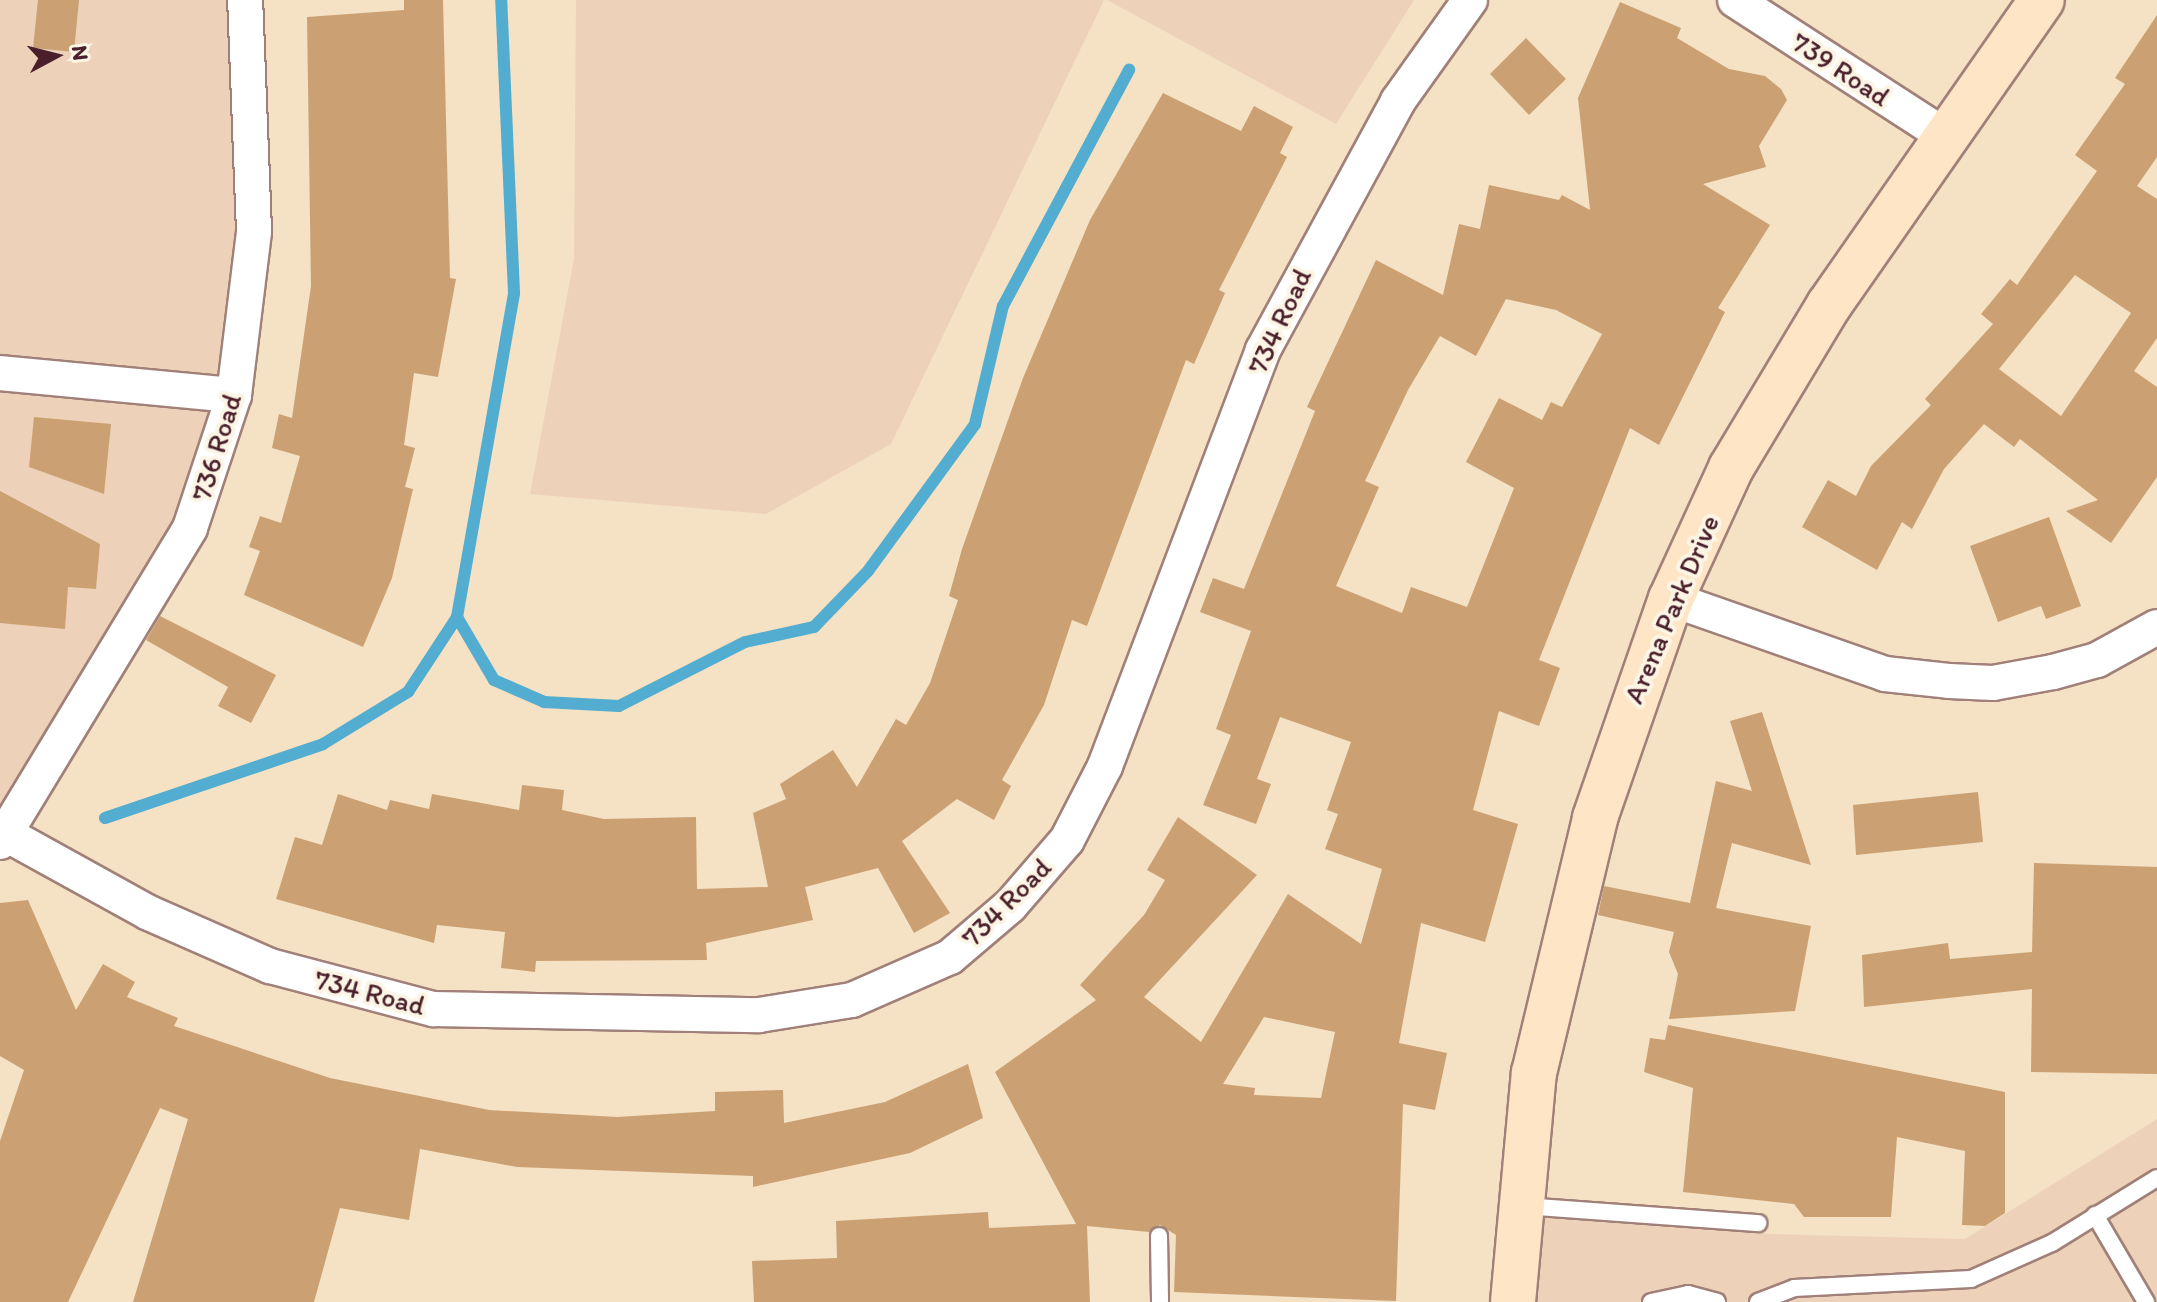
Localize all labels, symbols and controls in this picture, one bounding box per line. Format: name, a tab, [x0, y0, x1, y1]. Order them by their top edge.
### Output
north arrow	[16, 16, 96, 96]
street label: 739 Road	[1786, 25, 1896, 113]
text: N	[66, 44, 95, 62]
street label: 734 Road	[1240, 263, 1318, 379]
street label: 736 Road	[184, 389, 248, 505]
street label: Arena Park Drive	[1616, 510, 1726, 708]
street label: 734 Road	[954, 850, 1058, 954]
street label: 734 Road	[311, 962, 429, 1022]

